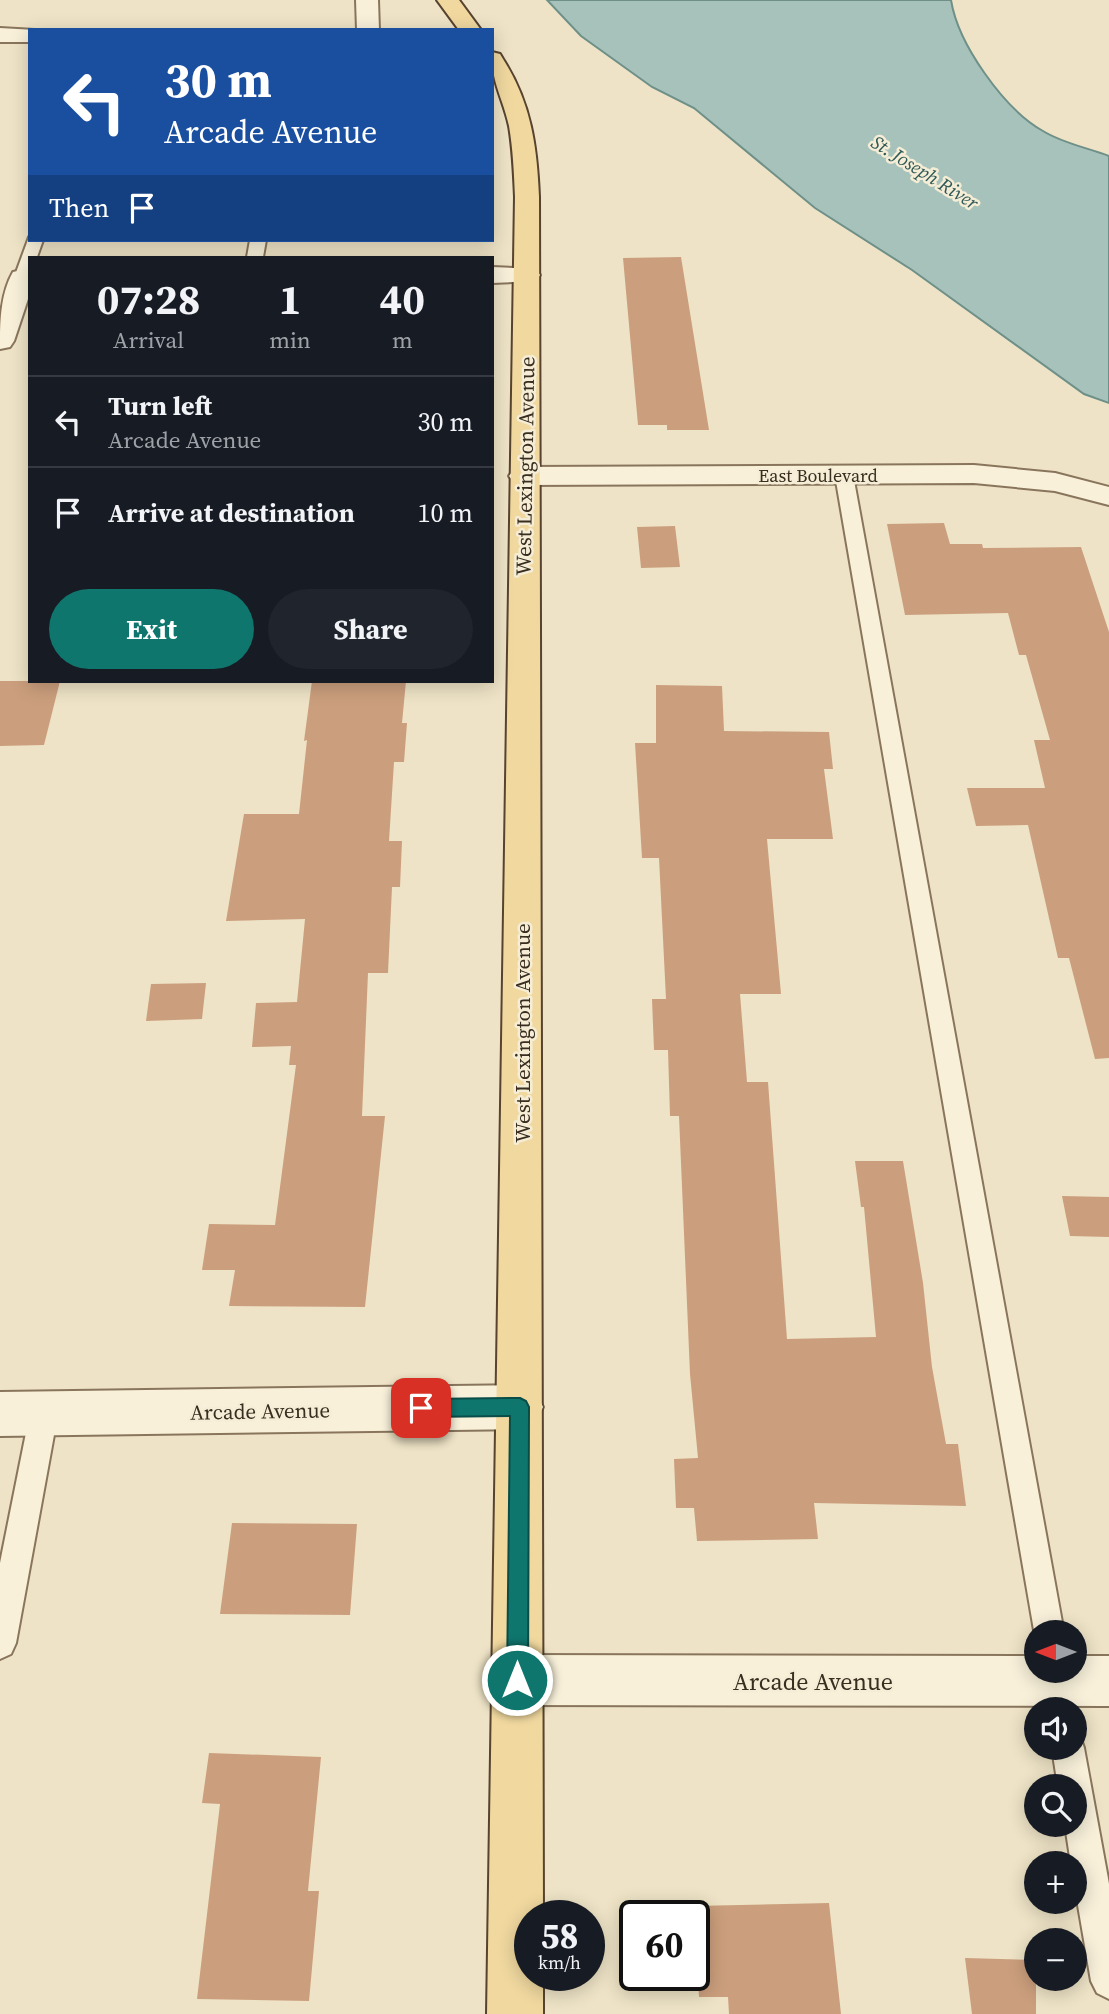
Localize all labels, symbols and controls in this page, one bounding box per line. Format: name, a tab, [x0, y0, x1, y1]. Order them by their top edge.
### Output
text: 30 m	[164, 46, 272, 113]
icon: left	[49, 56, 140, 147]
text: Arcade Avenue	[164, 110, 377, 154]
water label: St. Joseph River	[866, 129, 985, 216]
icon: arrive	[123, 189, 161, 227]
text: Then	[49, 190, 109, 226]
text: 07:28	[97, 270, 200, 328]
text: 1	[279, 270, 301, 328]
text: 40	[380, 270, 425, 328]
text: Arrival	[113, 324, 184, 356]
text: min	[269, 324, 311, 356]
text: m	[392, 324, 413, 356]
street label: West Lexington Avenue	[509, 356, 541, 576]
text: Turn left	[108, 388, 212, 424]
icon: left	[49, 403, 87, 441]
text: 30 m	[418, 404, 473, 440]
text: Arcade Avenue	[108, 424, 261, 456]
street label: East Boulevard	[758, 463, 878, 488]
icon: arrive	[49, 494, 87, 532]
text: Arrive at destination	[108, 495, 355, 531]
text: 10 m	[418, 495, 473, 531]
button: Exit	[49, 589, 254, 669]
button: Share	[268, 589, 473, 669]
street label: West Lexington Avenue	[508, 923, 537, 1143]
pin	[391, 1378, 451, 1438]
icon: arrive	[402, 1389, 440, 1427]
street label: Arcade Avenue	[190, 1395, 330, 1427]
north arrow	[1024, 1620, 1087, 1684]
map controls	[1024, 1620, 1087, 1991]
position arrow	[480, 1643, 554, 1717]
street label: Arcade Avenue	[733, 1665, 893, 1698]
button: sound	[1024, 1697, 1087, 1760]
button: search	[1024, 1774, 1087, 1837]
button: +	[1024, 1851, 1087, 1914]
speed limit sign: 60	[619, 1900, 710, 1991]
text: 58	[541, 1912, 578, 1960]
button: −	[1024, 1928, 1087, 1991]
text: km/h	[538, 1950, 581, 1975]

